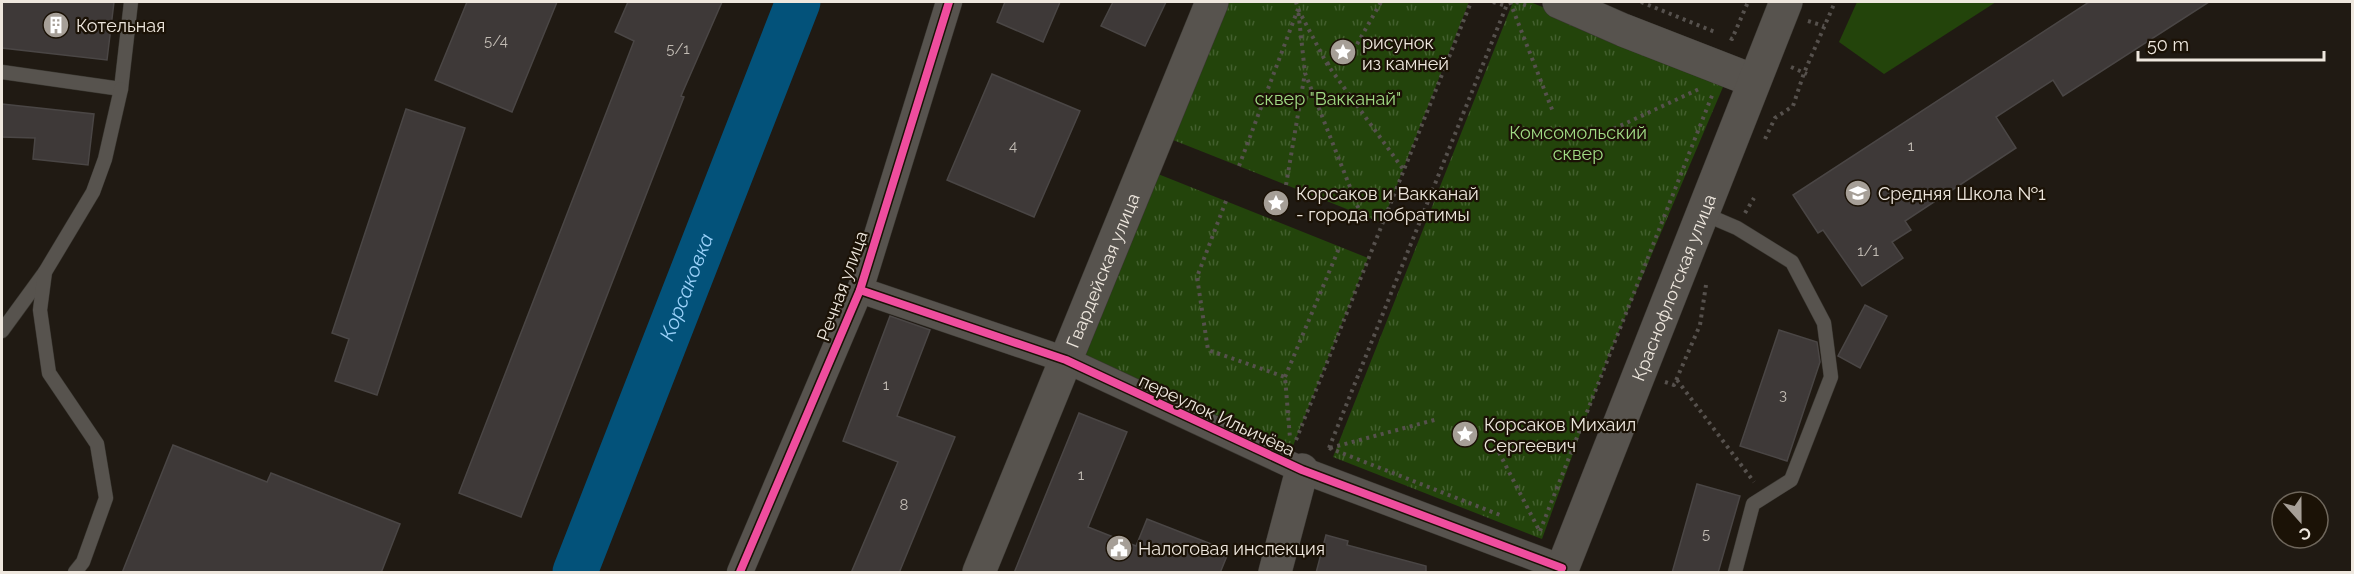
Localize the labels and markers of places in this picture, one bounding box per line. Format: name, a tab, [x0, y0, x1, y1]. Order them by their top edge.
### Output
building icon: Котельная	[41, 10, 71, 40]
place label: Котельная	[76, 15, 165, 36]
place label: рисунок из камней	[1362, 32, 1449, 74]
place icon: рисунок из камней	[1328, 37, 1358, 67]
school or university icon: Средняя Школа №1	[1843, 178, 1873, 208]
place label: Корсаков и Вакканай - города побратимы	[1296, 183, 1479, 225]
place label: Средняя Школа №1	[1878, 183, 2046, 204]
place icon: Корсаков и Вакканай - города побратимы	[1261, 188, 1291, 218]
place label: Корсаков Михаил Сергеевич	[1484, 414, 1636, 456]
place icon: Корсаков Михаил Сергеевич	[1450, 419, 1480, 449]
public building icon: Налоговая инспекция	[1104, 533, 1134, 563]
place label: Налоговая инспекция	[1138, 538, 1325, 559]

